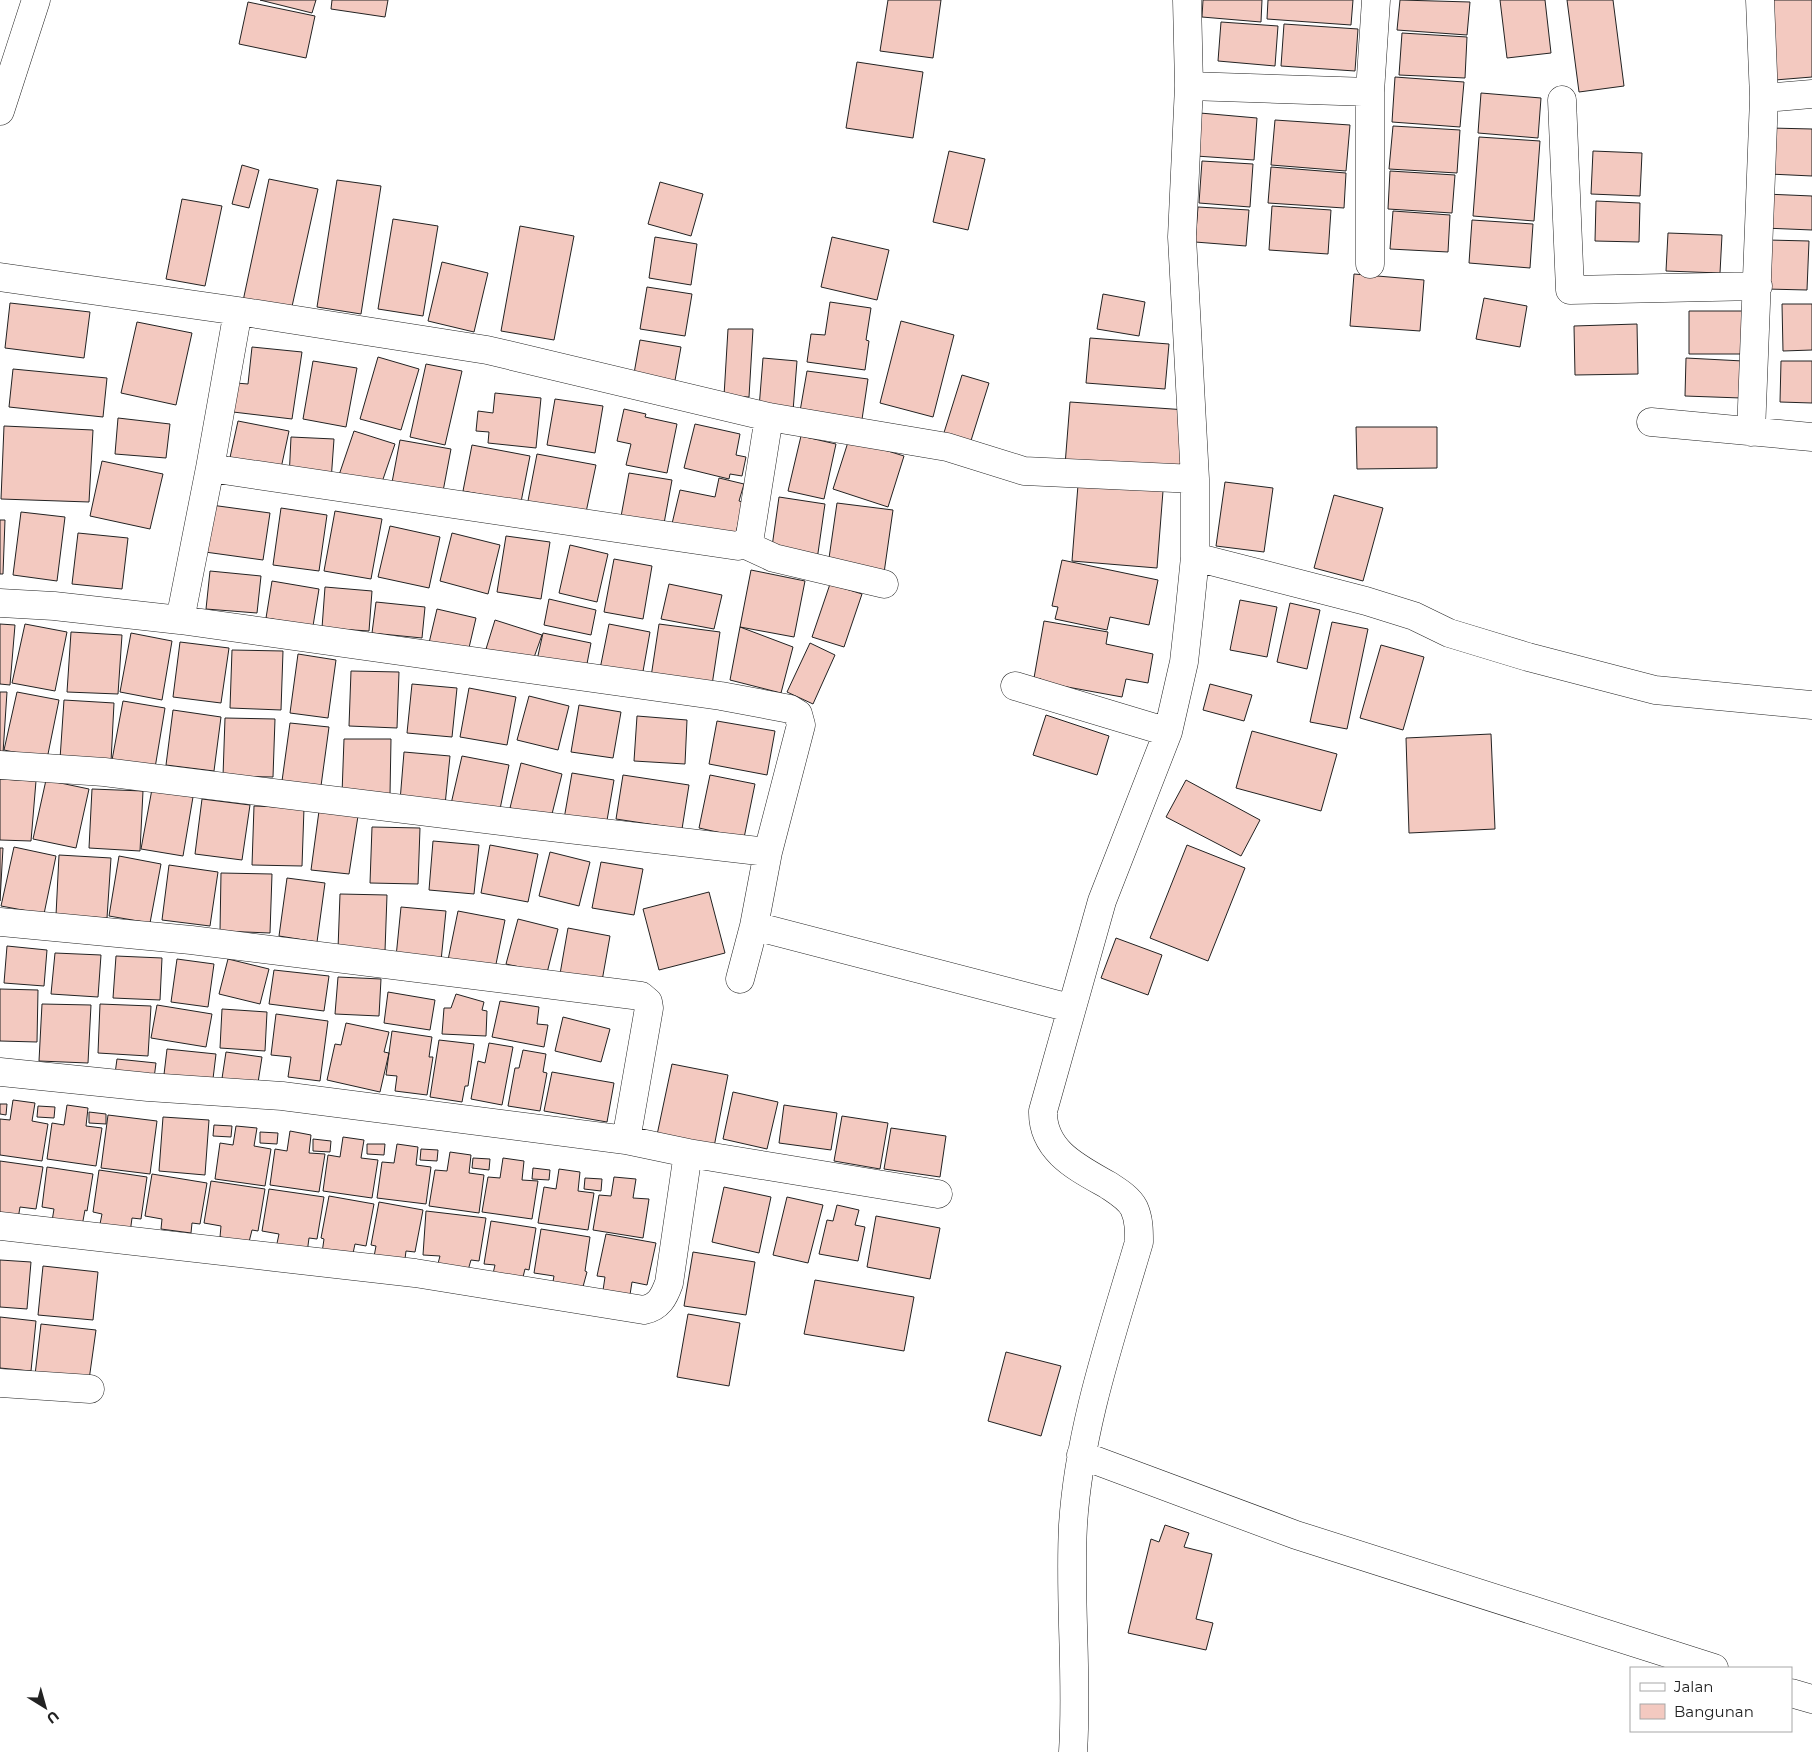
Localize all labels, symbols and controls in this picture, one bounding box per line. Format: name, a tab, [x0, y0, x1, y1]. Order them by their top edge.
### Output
legend	[1630, 1667, 1792, 1732]
text: Jalan	[1673, 1677, 1713, 1696]
north arrow	[20, 1682, 70, 1732]
text: Bangunan	[1674, 1702, 1754, 1721]
text: U	[43, 1707, 63, 1728]

